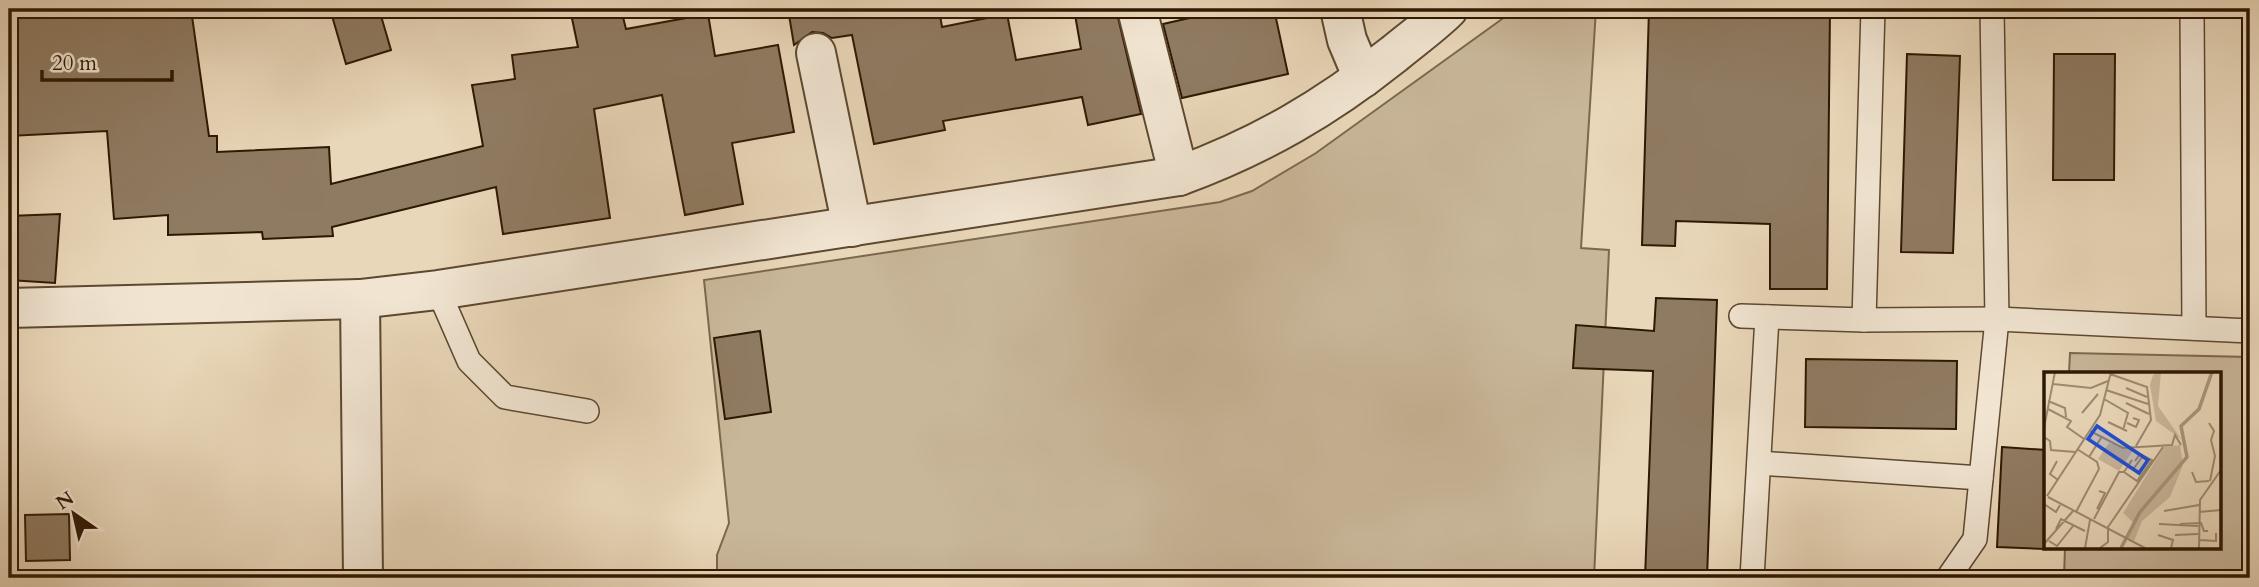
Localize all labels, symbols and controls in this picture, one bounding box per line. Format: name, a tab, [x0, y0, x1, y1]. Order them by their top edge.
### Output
scale bar	[42, 38, 172, 82]
text: 20 m	[52, 49, 97, 78]
inset map	[2044, 372, 2220, 548]
north arrow	[38, 478, 108, 548]
text: N	[51, 485, 80, 516]

